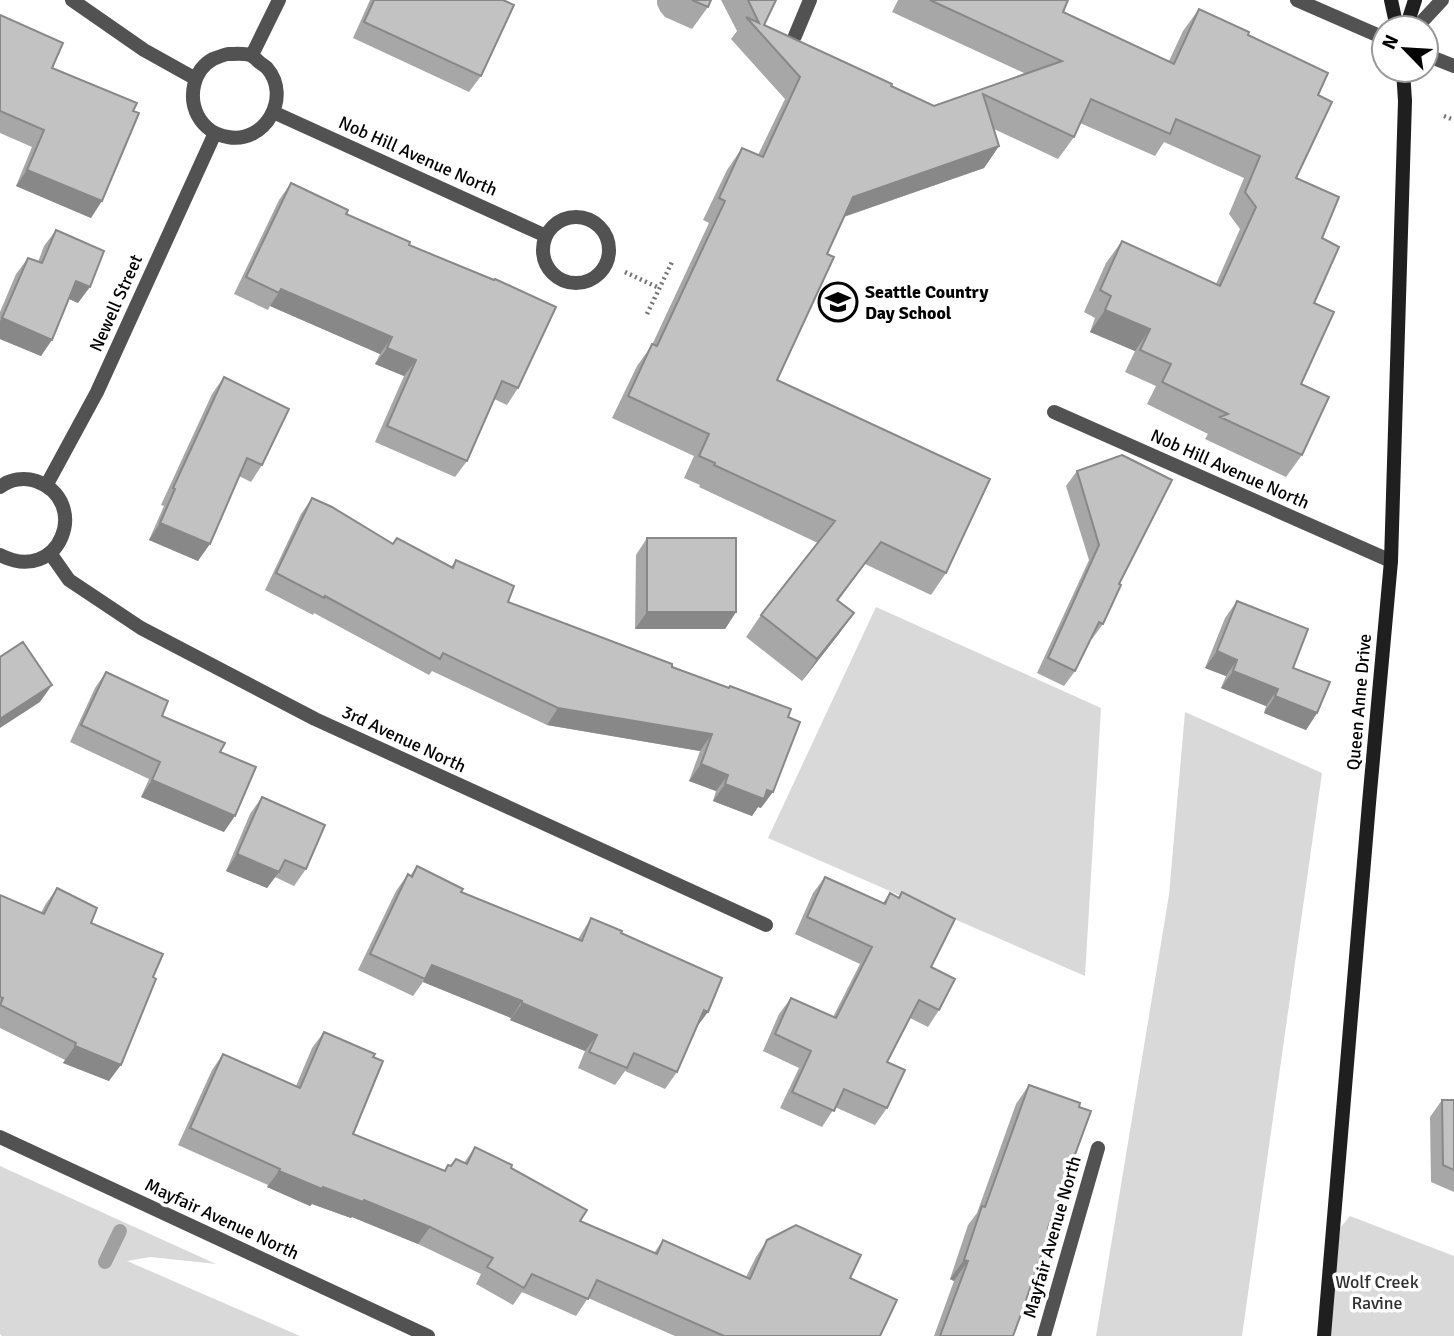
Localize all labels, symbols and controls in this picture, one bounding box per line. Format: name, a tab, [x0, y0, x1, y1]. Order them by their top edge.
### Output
north arrow	[1370, 14, 1440, 84]
text: N	[1377, 31, 1404, 53]
street label: Nob Hill Avenue North	[335, 111, 501, 201]
street label: Newell Street	[85, 251, 147, 355]
school or university icon: Seattle Country Day School	[817, 281, 859, 323]
place label: Seattle Country Day School	[865, 281, 988, 324]
street label: Nob Hill Avenue North	[1147, 424, 1313, 514]
street label: Queen Anne Drive	[1342, 633, 1376, 771]
street label: 3rd Avenue North	[338, 701, 470, 777]
street label: Mayfair Avenue North	[1018, 1153, 1086, 1321]
street label: Mayfair Avenue North	[141, 1174, 303, 1264]
park label: Wolf Creek Ravine	[1335, 1271, 1419, 1314]

